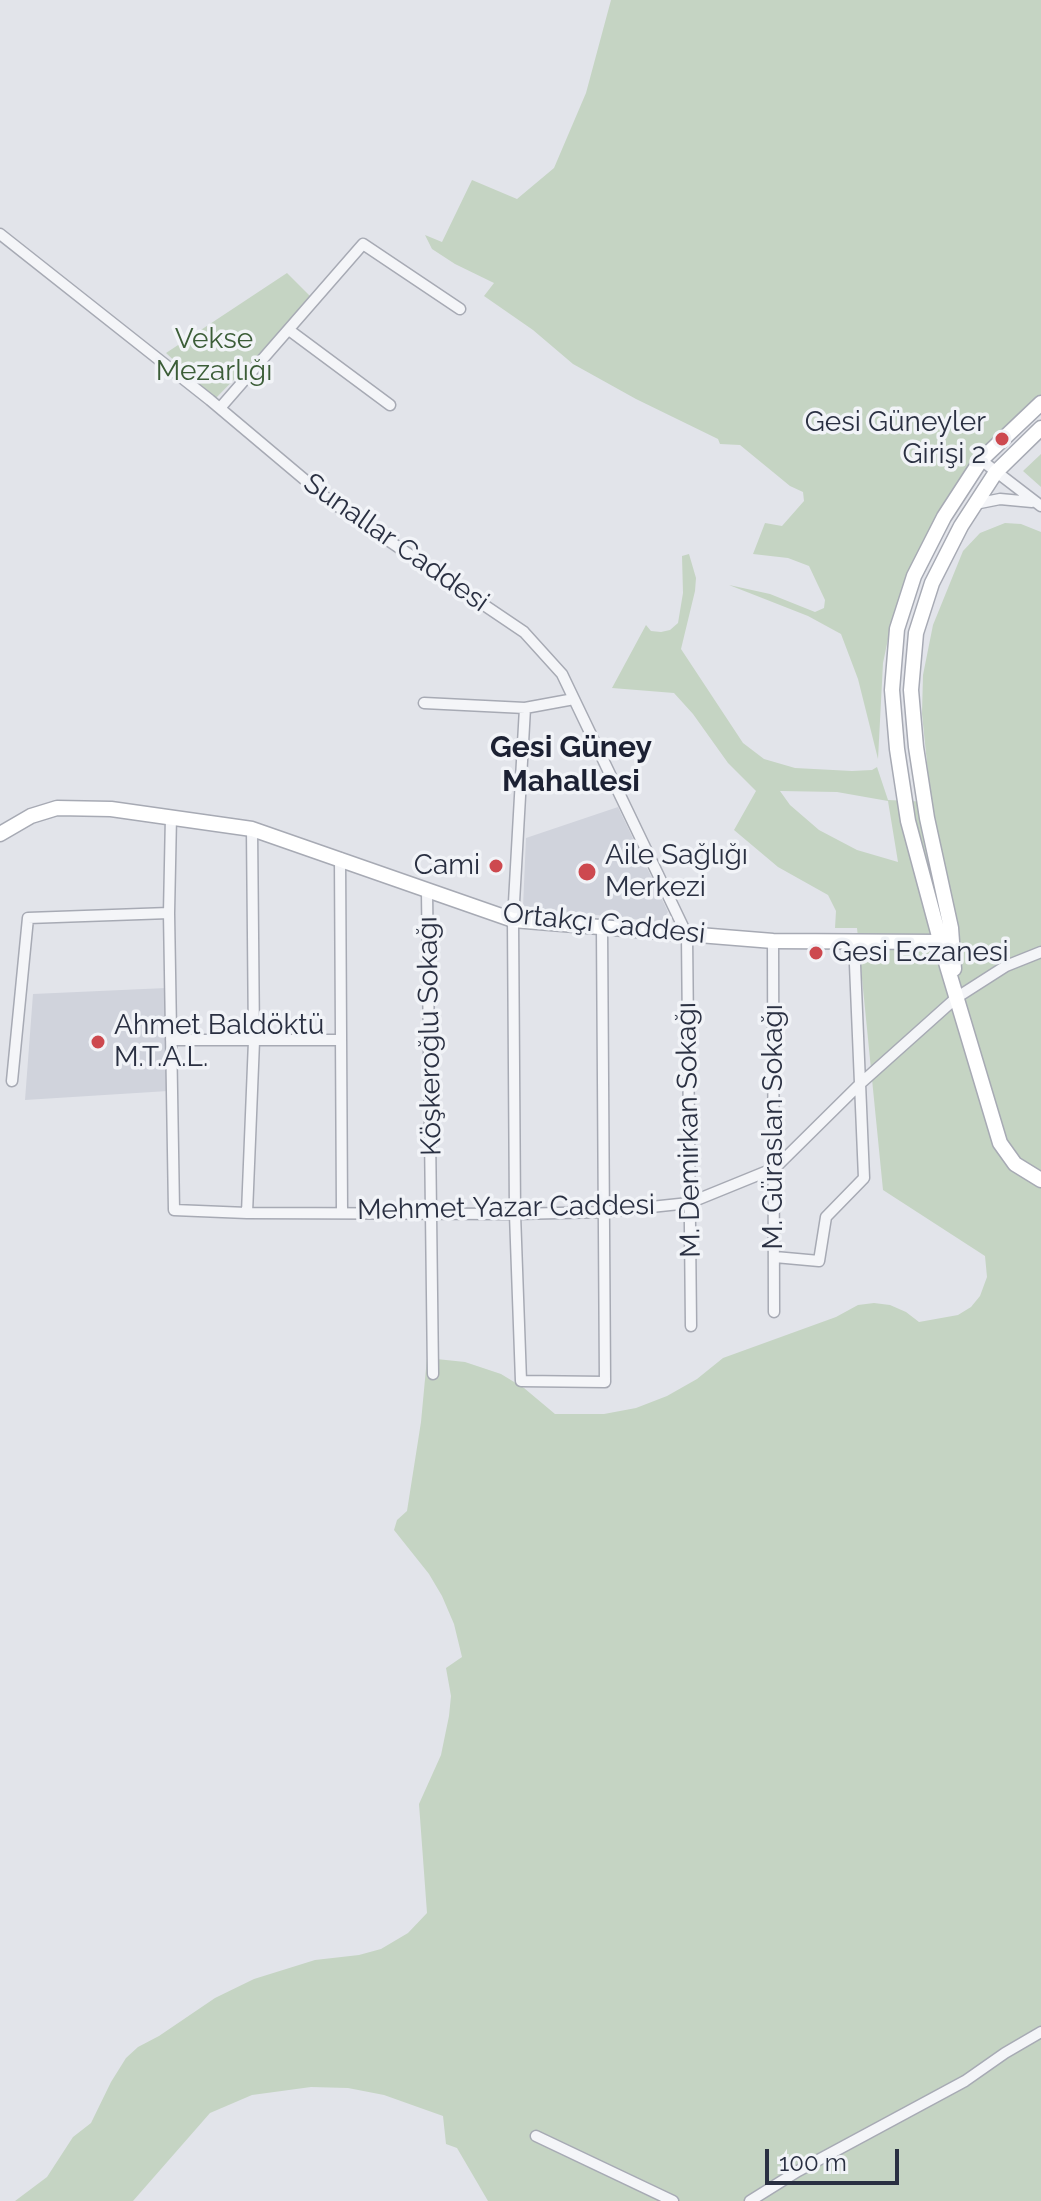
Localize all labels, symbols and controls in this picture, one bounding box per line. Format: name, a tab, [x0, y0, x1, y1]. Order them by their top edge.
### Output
park label: Vekse Mezarlığı	[156, 323, 272, 389]
place label: Gesi Güneyler Girişi 2	[805, 406, 986, 472]
marker: Gesi Güneyler Girişi 2	[993, 430, 1011, 448]
street label: Sunallar Caddesi	[297, 467, 495, 619]
district label: Gesi Güney Mahallesi	[490, 730, 652, 800]
place label: Aile Sağlığı Merkezi	[605, 839, 748, 905]
place label: Cami	[414, 849, 480, 883]
marker: Cami	[487, 857, 505, 875]
marker: Aile Sağlığı Merkezi	[576, 861, 598, 883]
street label: Ortakçı Caddesi	[501, 897, 707, 951]
street label: Köşkeroğlu Sokağı	[411, 916, 449, 1156]
place label: Gesi Eczanesi	[832, 936, 1009, 970]
marker: Gesi Eczanesi	[807, 944, 825, 962]
street label: M. Demirkan Sokağı	[670, 1002, 708, 1258]
street label: M. Güraslan Sokağı	[757, 1004, 791, 1250]
place label: Ahmet Baldöktü M.T.A.L.	[114, 1009, 324, 1075]
marker: Ahmet Baldöktü M.T.A.L.	[89, 1033, 107, 1051]
street label: Mehmet Yazar Caddesi	[357, 1189, 655, 1227]
scale bar	[769, 2133, 903, 2183]
text: 100 m	[779, 2148, 847, 2177]

